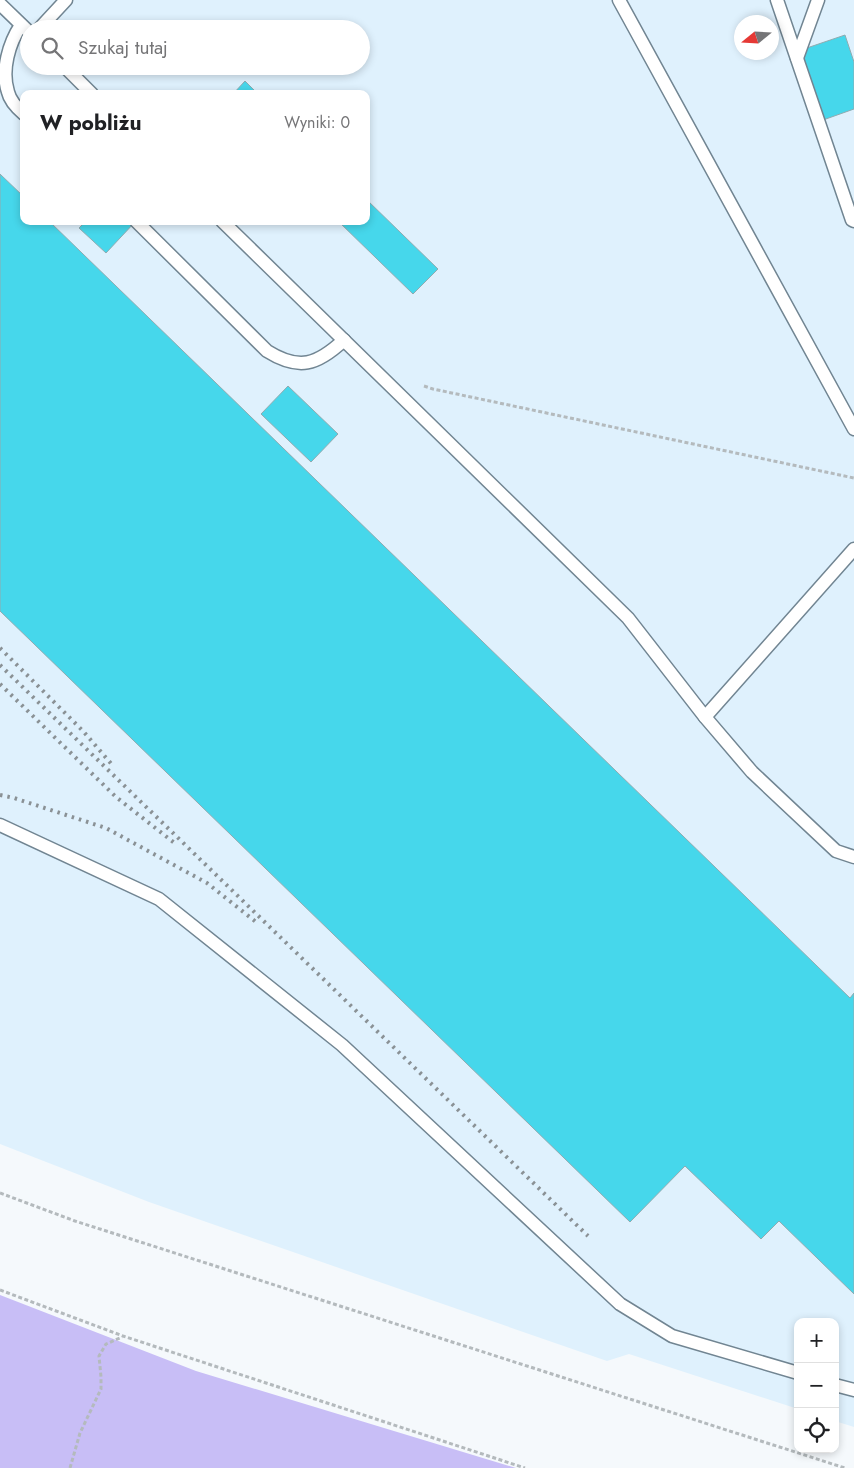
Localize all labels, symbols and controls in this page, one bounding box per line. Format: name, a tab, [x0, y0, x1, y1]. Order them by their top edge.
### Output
north arrow	[734, 15, 779, 60]
search box	[20, 20, 370, 75]
icon: search	[38, 34, 66, 62]
text: Szukaj tutaj	[78, 34, 168, 61]
text: W pobliżu	[40, 108, 141, 138]
text: Wyniki: 0	[284, 111, 350, 134]
map controls	[794, 1318, 839, 1453]
button: +	[794, 1318, 839, 1363]
button: −	[794, 1363, 839, 1408]
button: locate	[794, 1408, 839, 1453]

